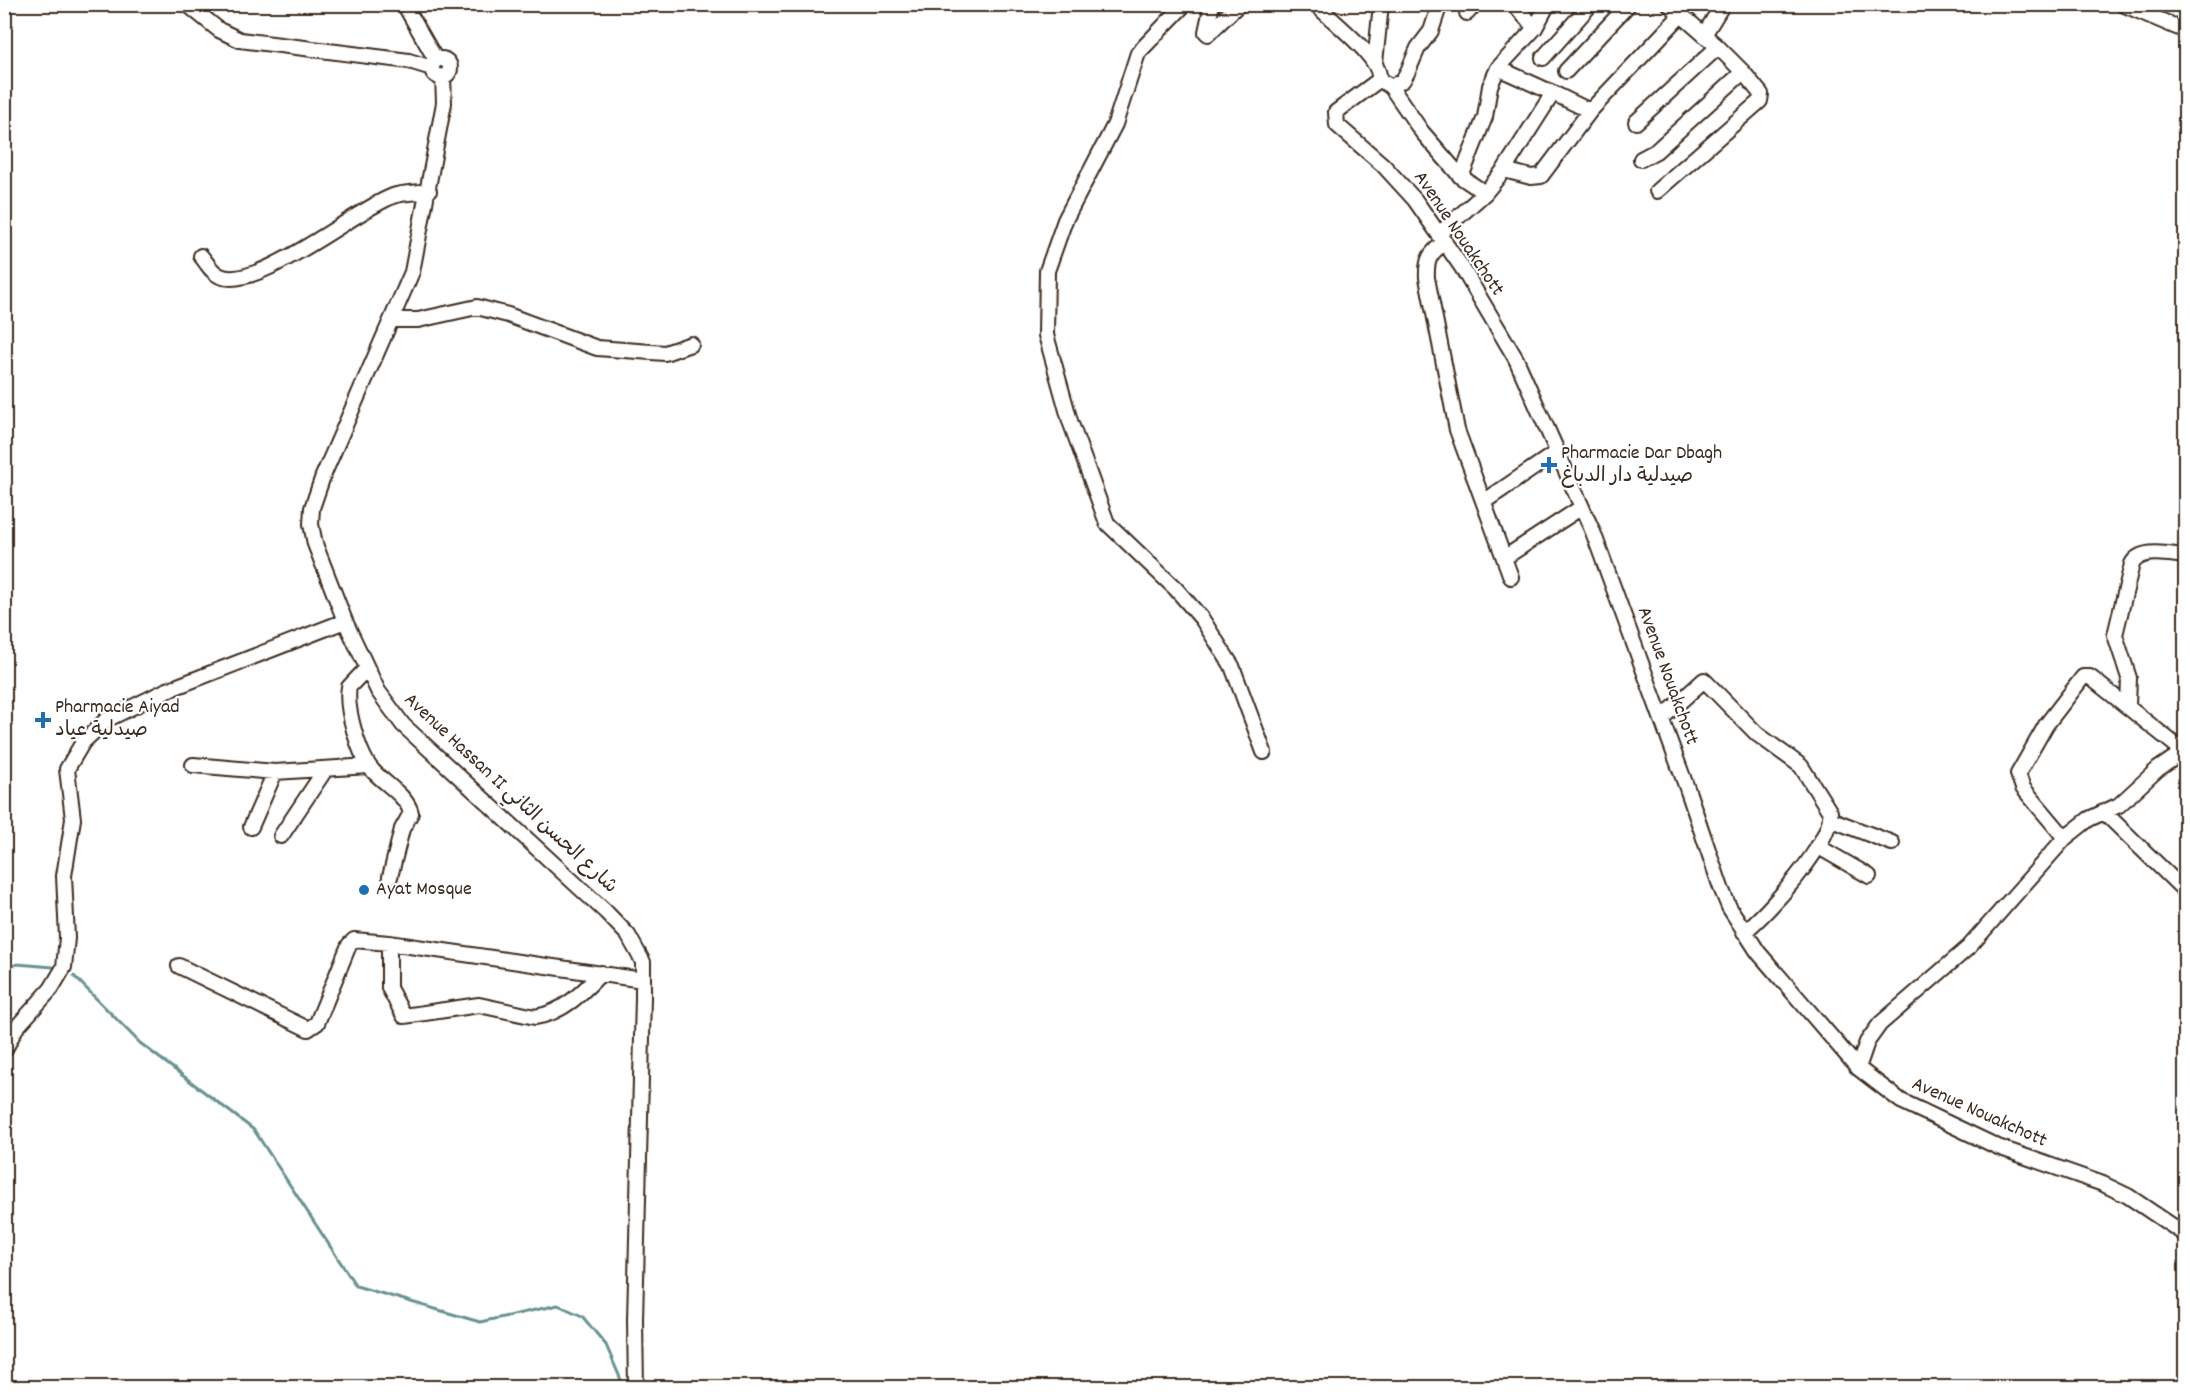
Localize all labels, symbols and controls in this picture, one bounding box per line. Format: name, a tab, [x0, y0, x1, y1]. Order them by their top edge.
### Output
street label: Avenue Nouakchott	[1406, 166, 1510, 302]
place label: Pharmacie Dar Dbagh صيدلية دار الدباغ	[1561, 440, 1722, 491]
marker: Pharmacie Dar Dbagh صيدلية دار الدباغ	[1542, 458, 1556, 472]
street label: Avenue Nouakchott	[1629, 603, 1705, 749]
street label: Avenue Hassan II شارع الحسن الثاني	[396, 687, 623, 902]
place label: Pharmacie Aiyad صيدلية عياد	[55, 694, 180, 745]
marker: Pharmacie Aiyad صيدلية عياد	[36, 713, 50, 727]
place label: Ayat Mosque	[376, 876, 472, 904]
marker: Ayat Mosque	[357, 883, 371, 897]
street label: Avenue Nouakchott	[1907, 1071, 2051, 1155]

